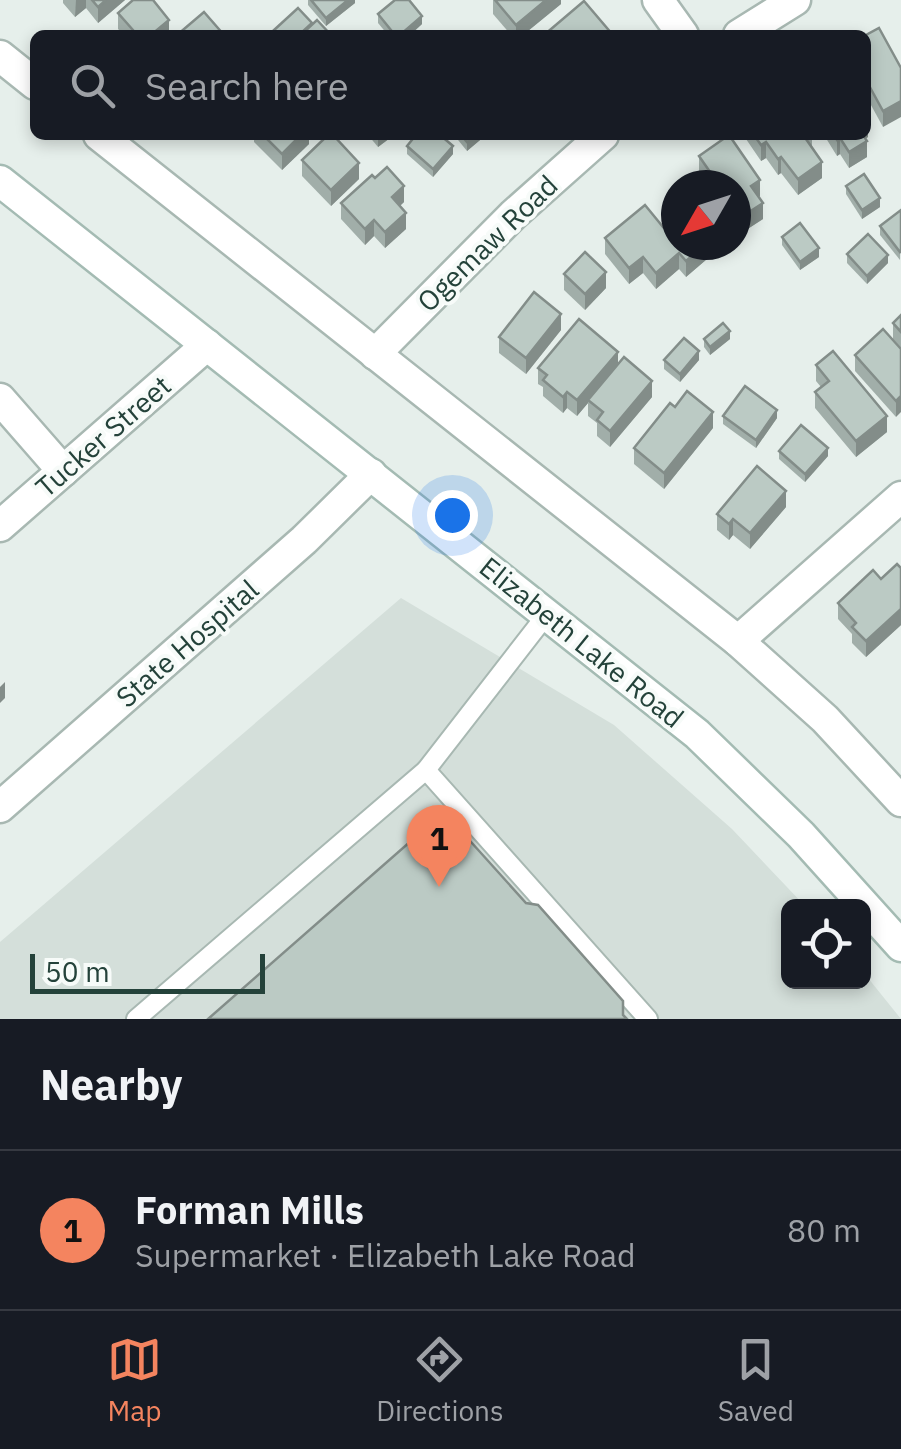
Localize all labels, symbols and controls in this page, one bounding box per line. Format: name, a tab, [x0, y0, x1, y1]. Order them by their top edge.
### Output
search box	[30, 30, 871, 140]
icon: search	[65, 58, 120, 113]
text: Search here	[145, 61, 349, 110]
street label: Ogemaw Road	[409, 167, 565, 319]
north arrow	[661, 170, 751, 260]
street label: Tucker Street	[27, 367, 179, 505]
your location	[427, 490, 478, 541]
street label: Elizabeth Lake Road	[472, 548, 692, 736]
street label: State Hospital	[108, 571, 266, 715]
pin: 1	[406, 804, 472, 887]
map controls	[781, 899, 871, 989]
button: locate	[781, 899, 871, 989]
scale bar	[30, 949, 265, 994]
text: 50 m	[45, 953, 110, 990]
text: Nearby	[40, 1057, 182, 1112]
text: Forman Mills	[135, 1185, 364, 1234]
text: 1	[63, 1209, 82, 1251]
text: 80 m	[787, 1209, 861, 1251]
text: Supermarket · Elizabeth Lake Road	[135, 1234, 636, 1276]
tab: Map	[107, 1332, 162, 1429]
tab: Directions	[376, 1332, 504, 1429]
tab: Saved	[718, 1332, 794, 1429]

